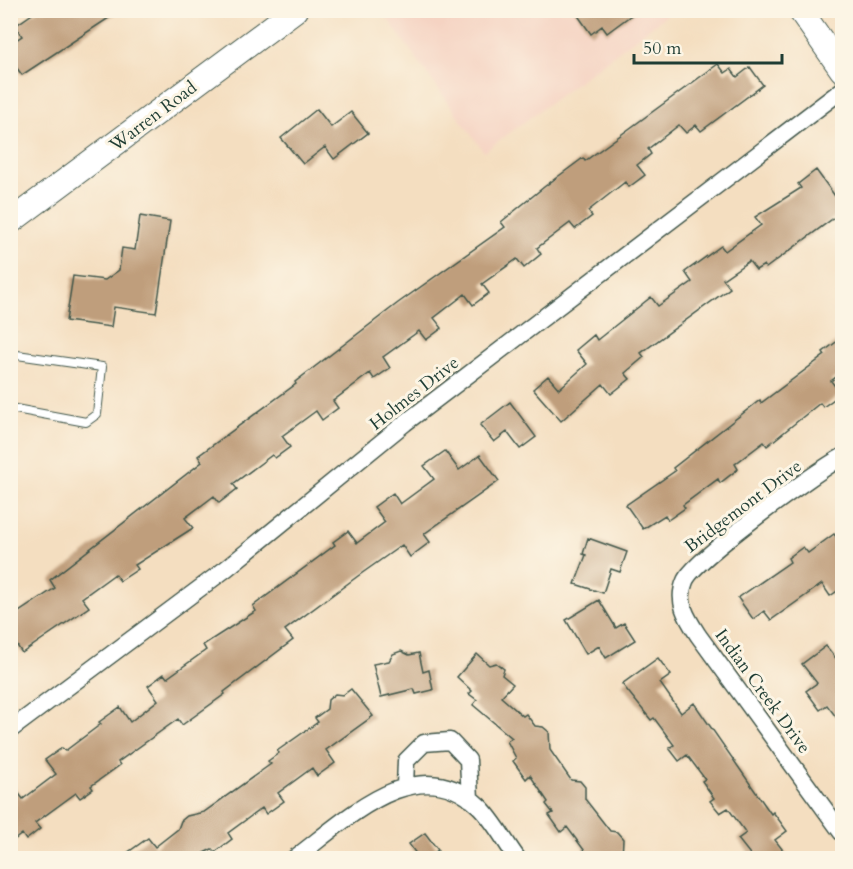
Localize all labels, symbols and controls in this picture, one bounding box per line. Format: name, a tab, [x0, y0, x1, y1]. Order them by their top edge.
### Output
scale bar	[634, 27, 782, 65]
text: 50 m	[643, 36, 682, 61]
street label: Warren Road	[104, 75, 203, 158]
street label: Holmes Drive	[364, 351, 464, 436]
street label: Bridgemont Drive	[679, 454, 807, 559]
street label: Indian Creek Drive	[709, 624, 816, 759]

